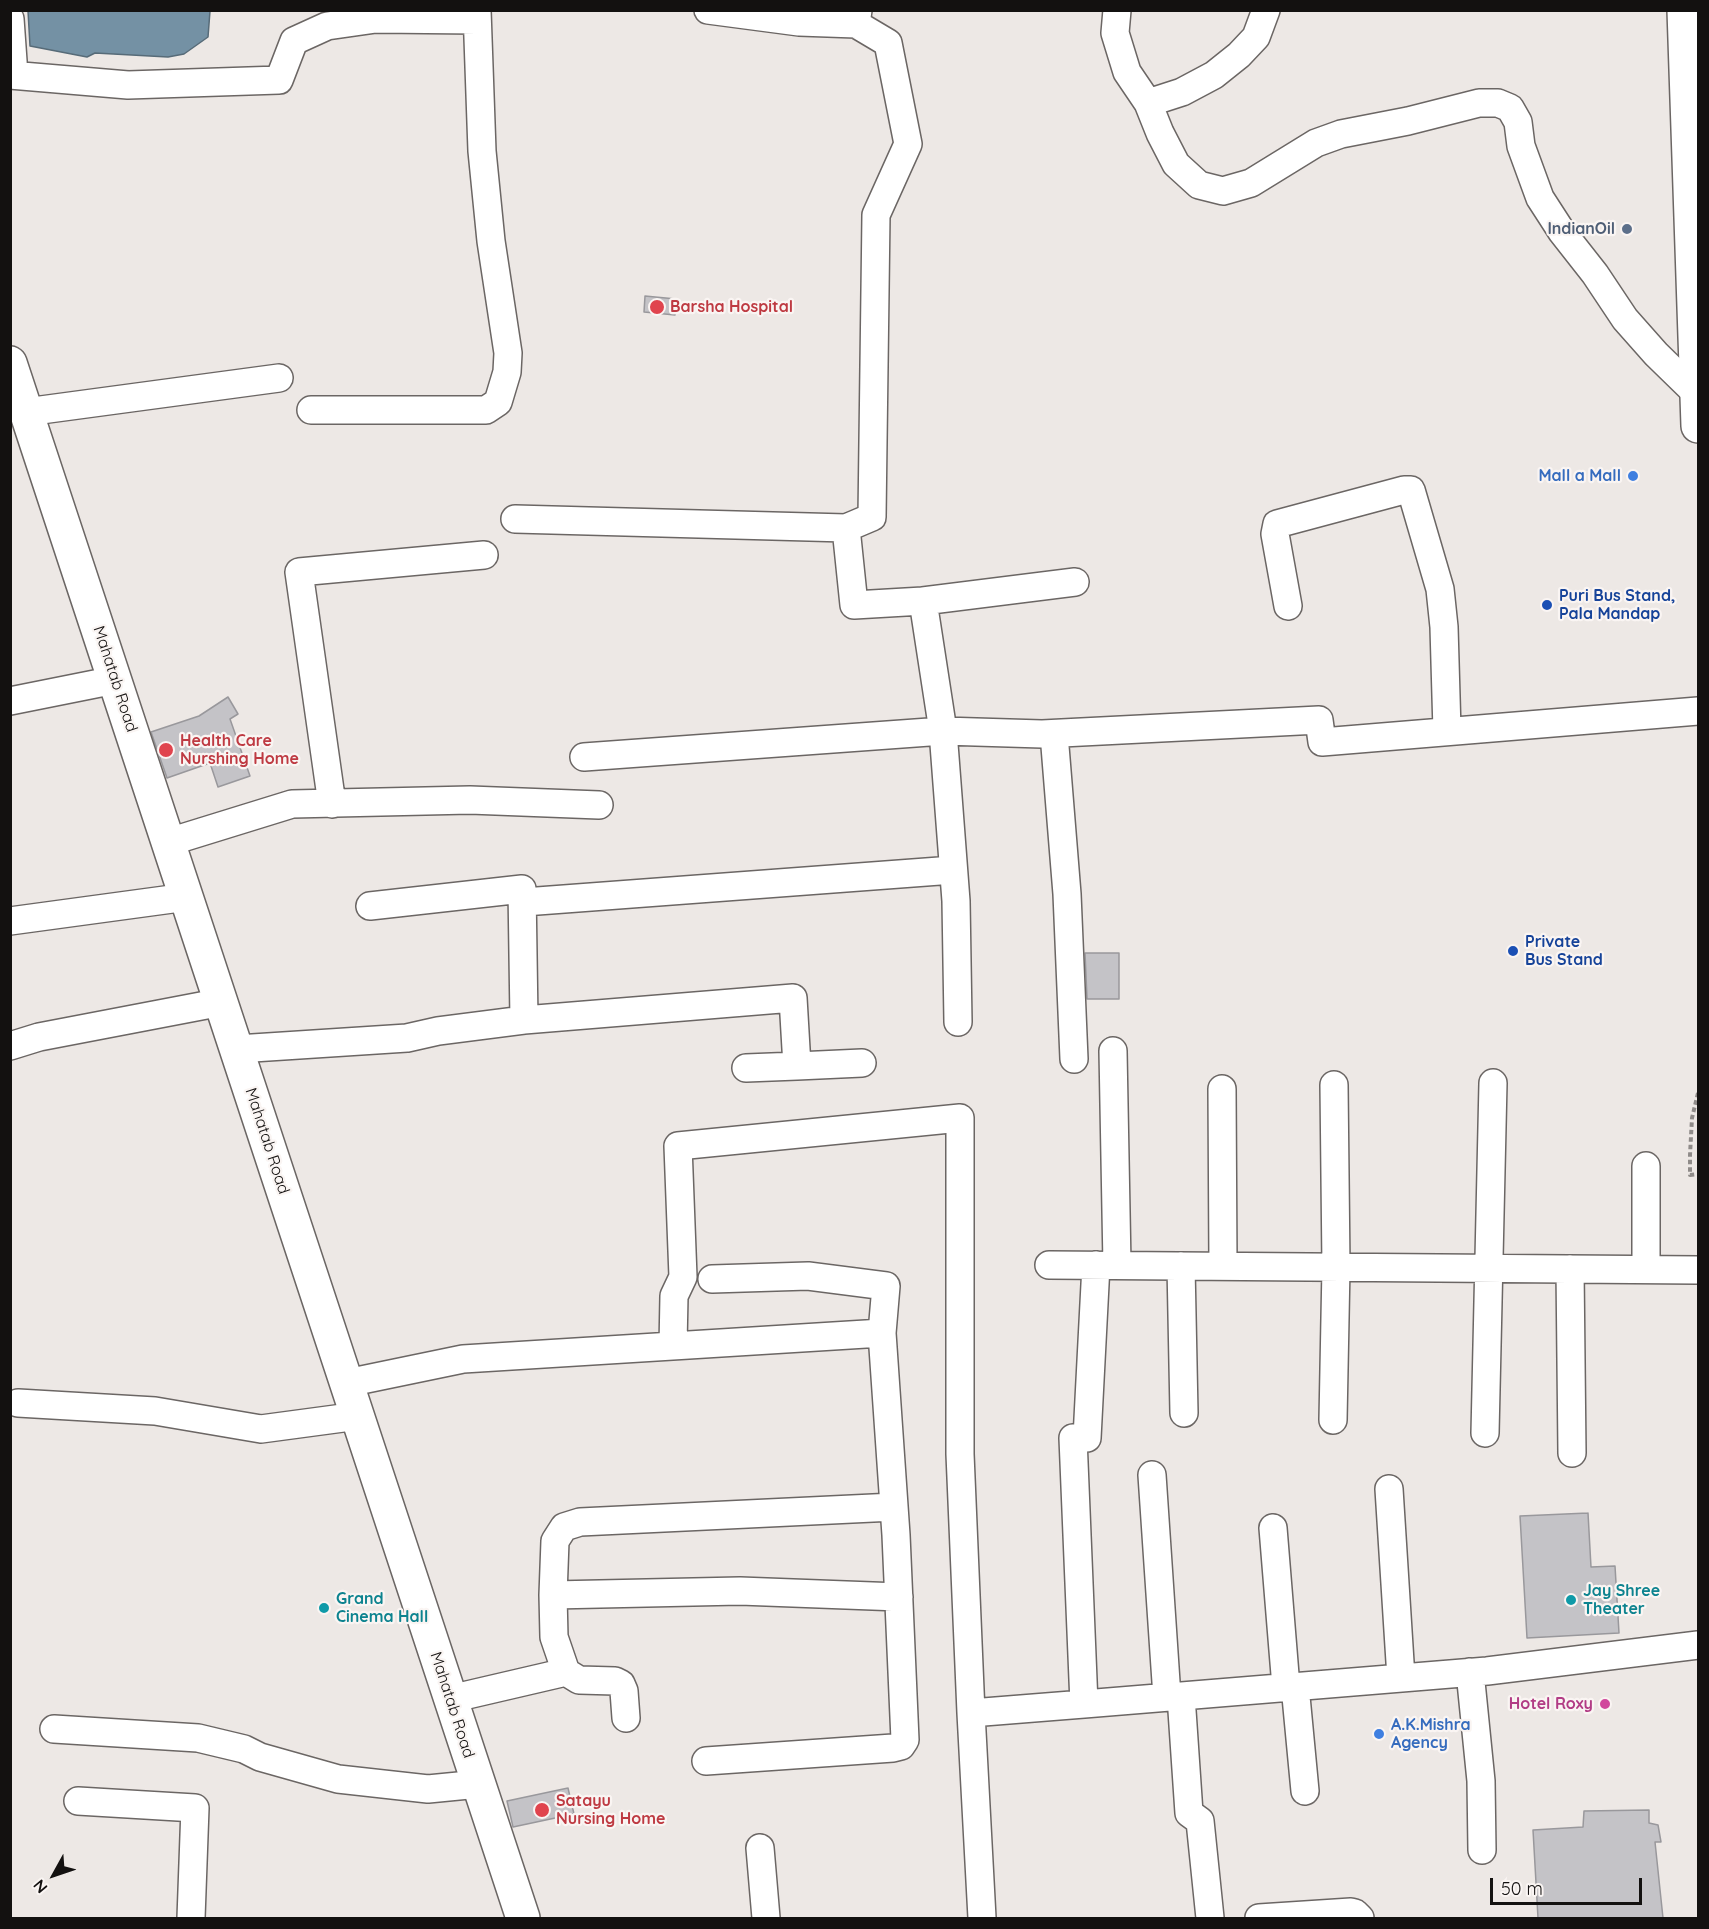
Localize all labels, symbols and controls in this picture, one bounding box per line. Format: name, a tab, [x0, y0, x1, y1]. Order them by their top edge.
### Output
place label: IndianOil	[1547, 219, 1615, 239]
marker: IndianOil	[1620, 222, 1634, 236]
place label: Barsha Hospital	[670, 297, 793, 317]
marker: Barsha Hospital	[648, 298, 666, 316]
place label: Mall a Mall	[1538, 466, 1621, 486]
marker: Mall a Mall	[1626, 469, 1640, 483]
place label: Puri Bus Stand, Pala Mandap	[1559, 586, 1675, 624]
marker: Puri Bus Stand, Pala Mandap	[1540, 598, 1554, 612]
street label: Mahatab Road	[89, 623, 141, 735]
place label: Health Care Nurshing Home	[180, 731, 299, 769]
marker: Health Care Nurshing Home	[157, 741, 175, 759]
place label: Private Bus Stand	[1525, 932, 1603, 970]
marker: Private Bus Stand	[1506, 944, 1520, 958]
street label: Mahatab Road	[241, 1085, 293, 1197]
place label: Jay Shree Theater	[1583, 1581, 1660, 1619]
place label: Grand Cinema Hall	[336, 1589, 428, 1627]
marker: Jay Shree Theater	[1564, 1593, 1578, 1607]
marker: Grand Cinema Hall	[317, 1601, 331, 1615]
street label: Mahatab Road	[426, 1649, 478, 1761]
place label: Hotel Roxy	[1509, 1694, 1593, 1714]
marker: Hotel Roxy	[1598, 1697, 1612, 1711]
place label: A.K.Mishra Agency	[1391, 1715, 1470, 1753]
marker: A.K.Mishra Agency	[1372, 1727, 1386, 1741]
place label: Satayu Nursing Home	[556, 1791, 665, 1829]
marker: Satayu Nursing Home	[533, 1801, 551, 1819]
north arrow	[24, 1845, 84, 1905]
scale bar	[1493, 1866, 1644, 1904]
text: N	[29, 1876, 52, 1898]
text: 50 m	[1501, 1877, 1543, 1900]

